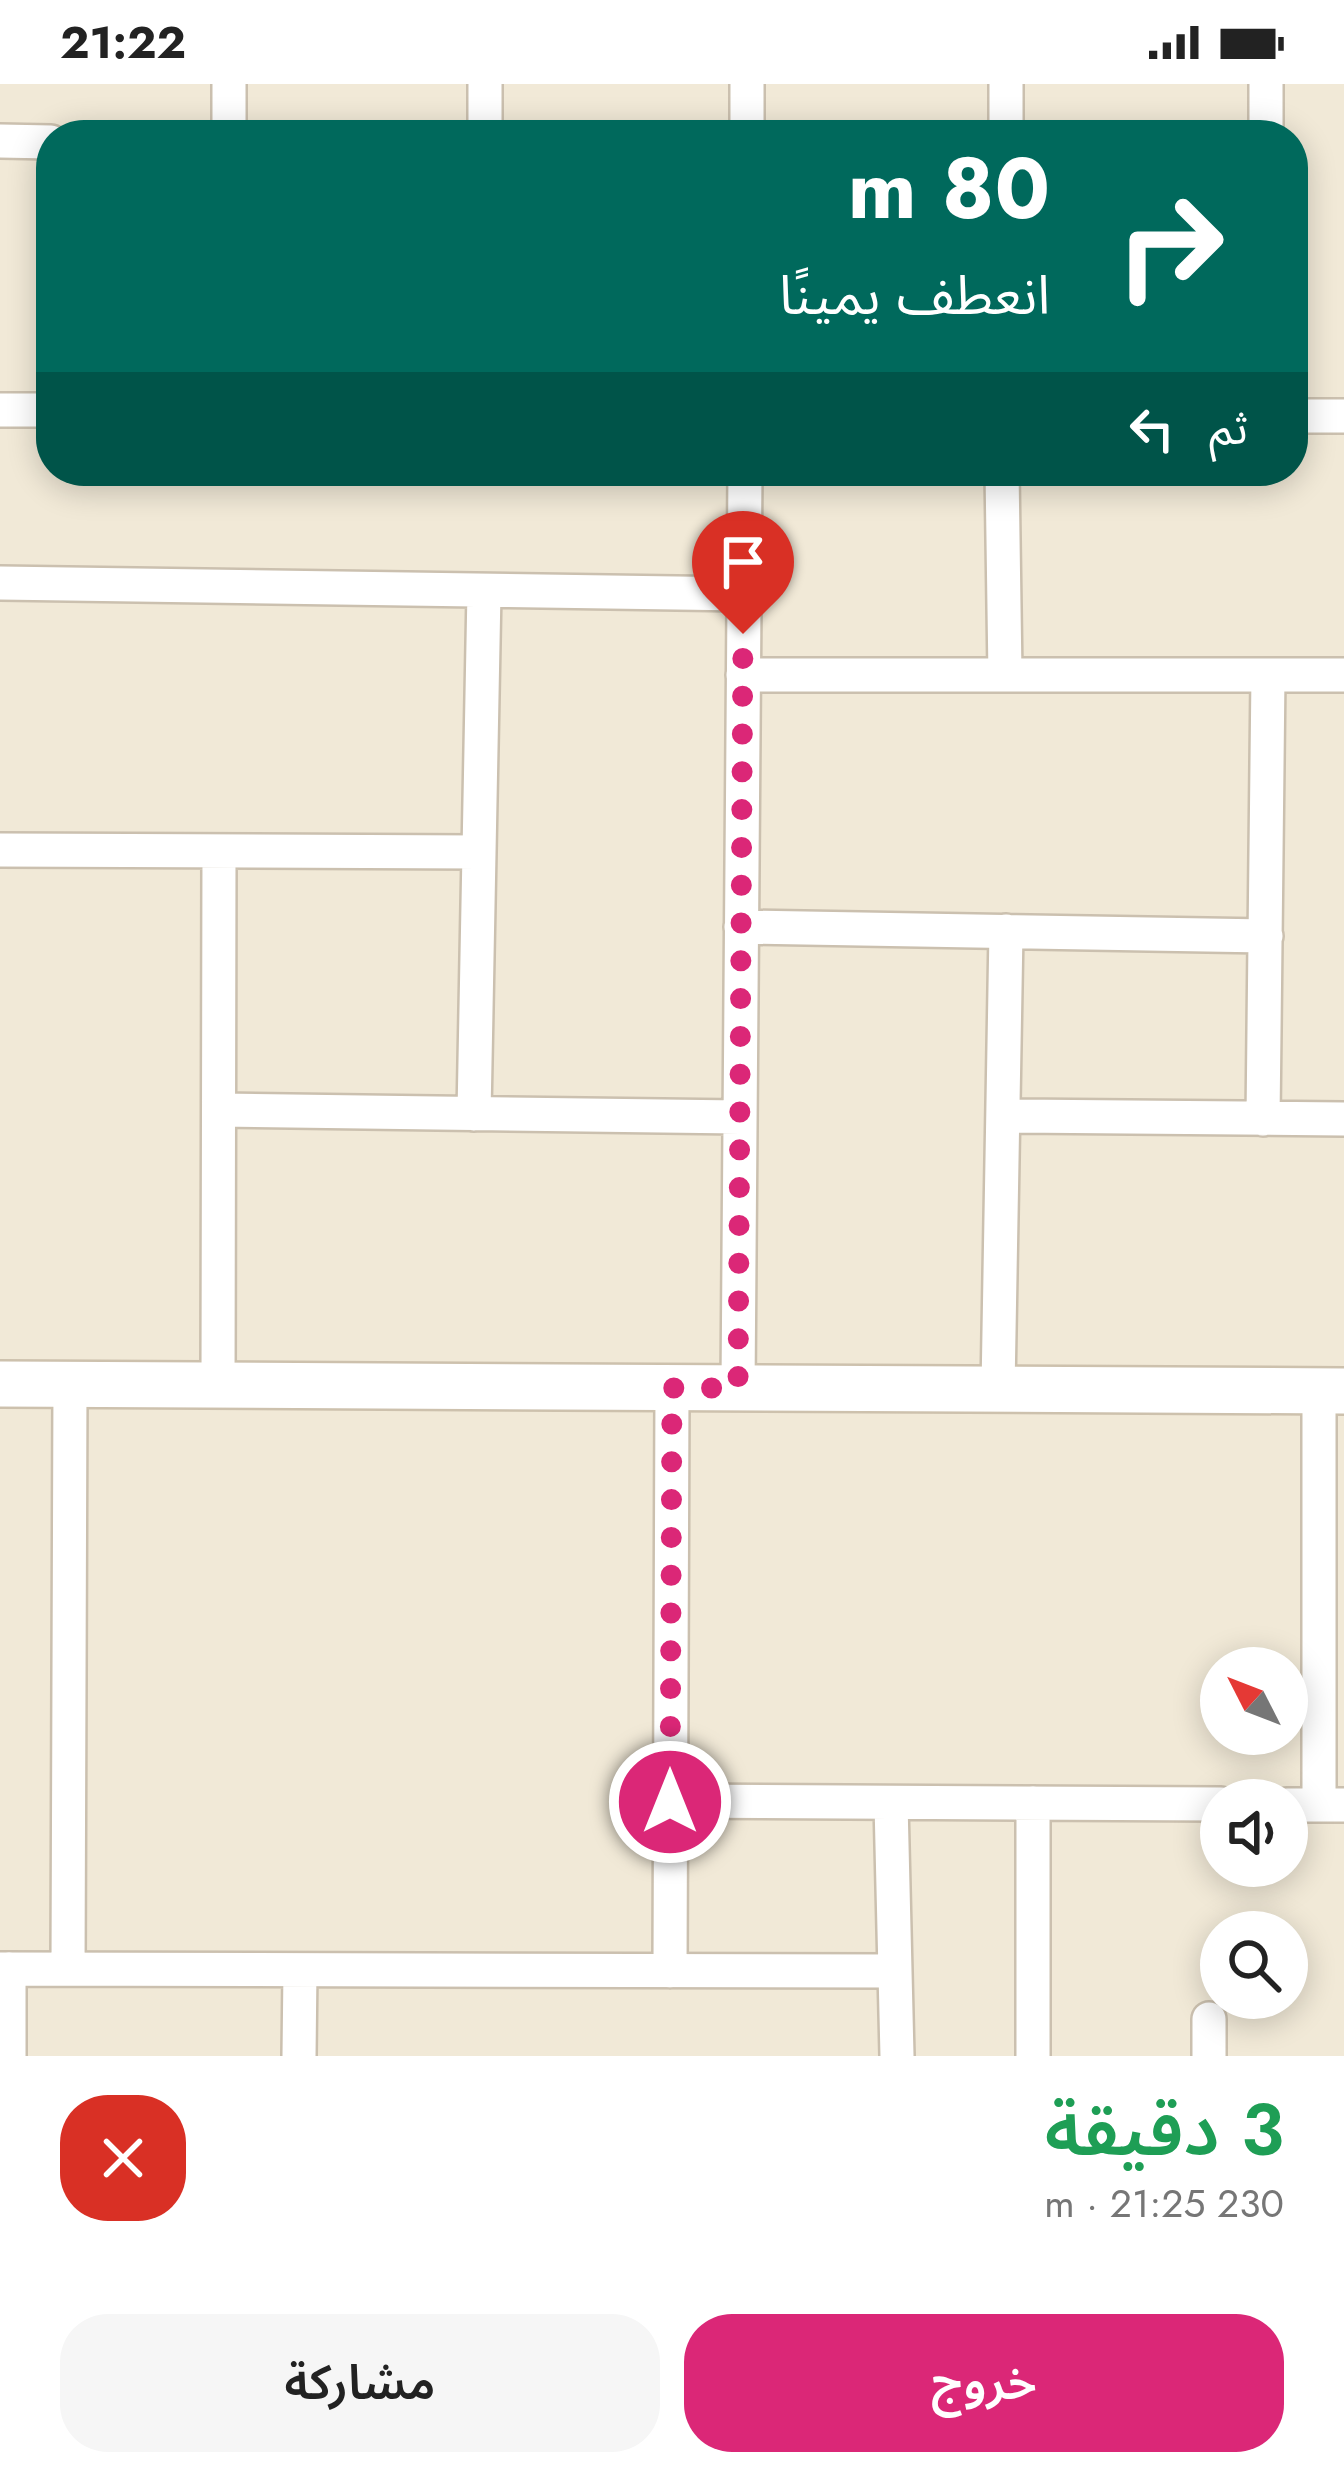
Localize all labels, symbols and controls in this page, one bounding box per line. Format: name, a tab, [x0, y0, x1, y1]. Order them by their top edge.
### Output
text: 21:22	[60, 10, 186, 75]
text: 80 m	[848, 128, 1050, 250]
icon: right	[1092, 168, 1248, 324]
text: انعطف يمينًا	[779, 256, 1050, 334]
icon: left	[1119, 396, 1185, 462]
text: ثم	[1209, 396, 1248, 461]
pin	[692, 511, 794, 634]
icon: arrive	[710, 529, 776, 595]
north arrow	[1200, 1647, 1308, 1755]
map controls	[1200, 1647, 1308, 2019]
position arrow	[607, 1739, 733, 1865]
button: sound	[1200, 1779, 1308, 1887]
button: search	[1200, 1911, 1308, 2019]
text: 3 دقيقة	[1045, 2078, 1284, 2182]
button: close	[60, 2095, 186, 2221]
text: 230 m · 21:25	[1044, 2175, 1284, 2232]
button: مشاركة	[60, 2314, 660, 2452]
button: خروج	[684, 2314, 1284, 2452]

